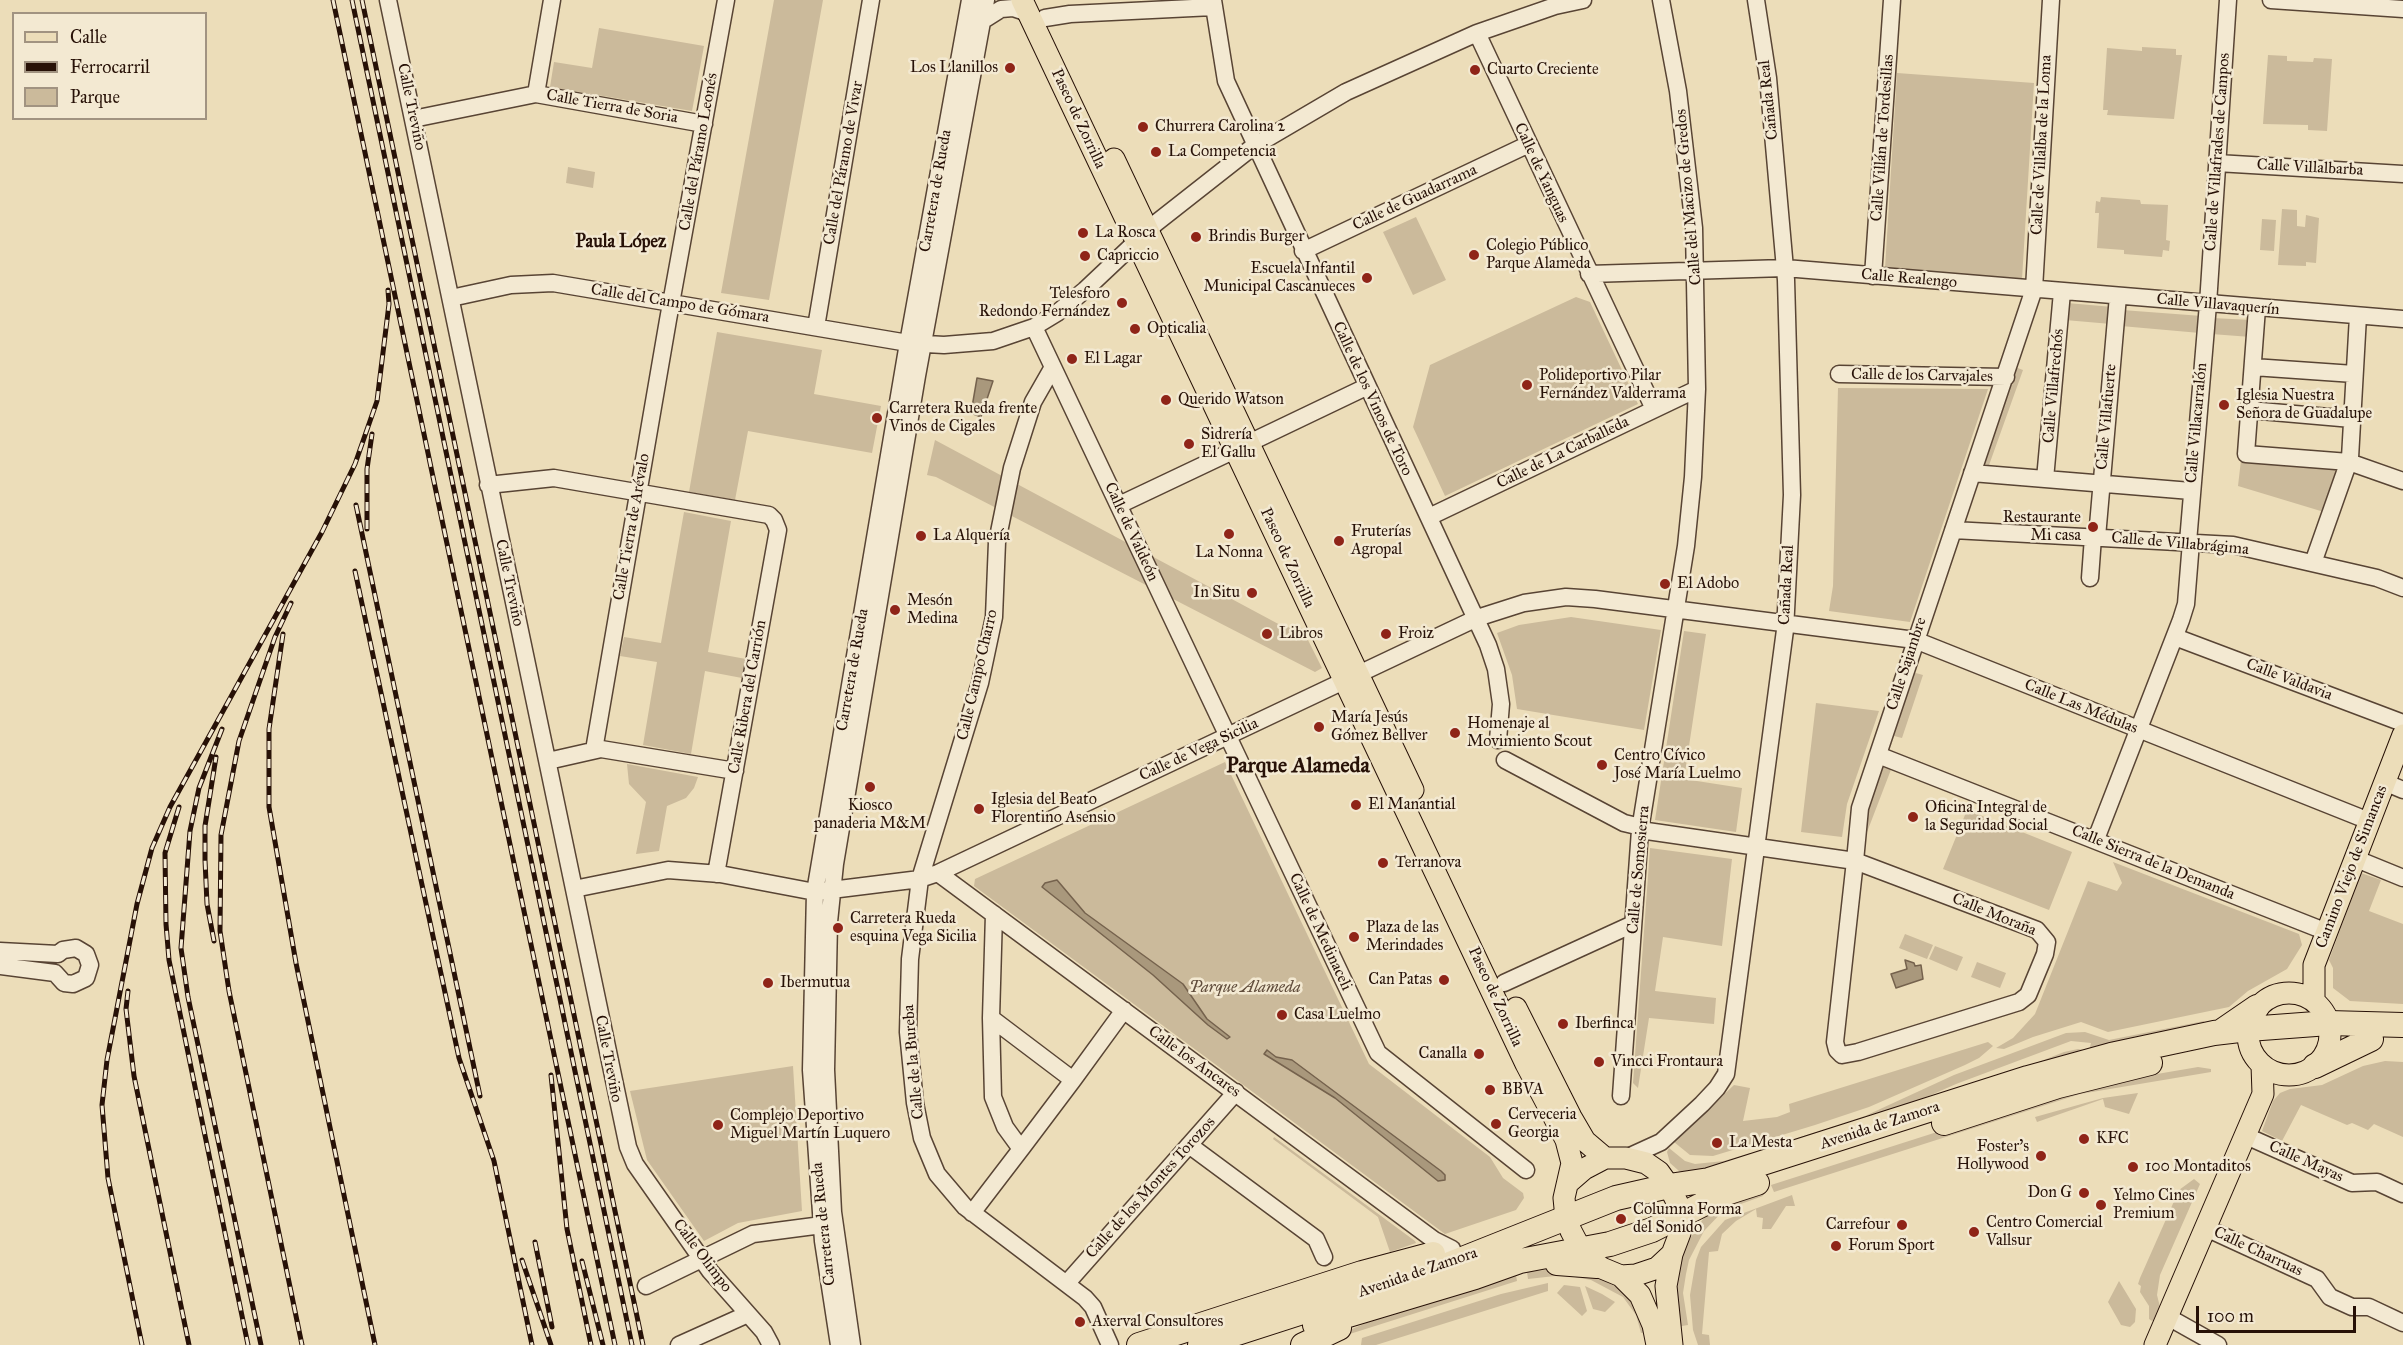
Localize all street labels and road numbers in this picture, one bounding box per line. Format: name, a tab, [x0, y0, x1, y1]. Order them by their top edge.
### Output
street label: Calle de Villafrades de Campos	[2201, 52, 2235, 252]
street label: Calle Villán de Tordesillas	[1868, 54, 1898, 222]
street label: Calle de Villalba de la Loma	[2028, 54, 2056, 236]
street label: Cañada Real	[1755, 59, 1783, 141]
street label: Calle Treviño	[392, 62, 430, 152]
street label: Paseo de Zorrilla	[1047, 66, 1109, 172]
street label: Calle del Páramo Leonés	[676, 72, 722, 232]
street label: Calle del Páramo de Vivar	[820, 80, 868, 246]
street label: Calle Tierra de Soria	[545, 86, 679, 128]
street label: Calle del Macizo de Gredos	[1672, 108, 1706, 286]
street label: Calle de Yanguas	[1510, 120, 1572, 226]
street label: Carretera de Rueda	[916, 128, 956, 254]
street label: Calle Villalbarba	[2256, 156, 2364, 180]
street label: Calle de Guadarrama	[1350, 161, 1480, 235]
street label: Calle Realengo	[1860, 265, 1958, 293]
street label: Calle del Campo de Gómara	[589, 280, 771, 328]
street label: Calle Villavaquerín	[2156, 290, 2280, 320]
street label: Calle de los Vinos de Toro	[1328, 319, 1416, 479]
street label: Calle Villafrechós	[2039, 328, 2069, 444]
street label: Calle Villacarralón	[2182, 362, 2212, 484]
street label: Calle Villafuerte	[2093, 363, 2121, 471]
street label: Calle de los Carvajales	[1851, 365, 1993, 387]
street label: Calle de La Carballeda	[1494, 413, 1632, 493]
street label: Calle Tierra de Arévalo	[610, 452, 654, 602]
street label: Calle de Valdeón	[1100, 479, 1162, 585]
street label: Paseo de Zorrilla	[1256, 505, 1318, 611]
street label: Calle de Villabrágima	[2110, 528, 2250, 560]
street label: Calle Treviño	[490, 538, 528, 628]
street label: Cañada Real	[1775, 544, 1799, 626]
street label: Carretera de Rueda	[833, 607, 873, 733]
street label: Calle Campo Charro	[954, 608, 1002, 742]
street label: Calle Sajambre	[1883, 615, 1931, 713]
street label: Calle Ribera del Carrión	[725, 619, 771, 775]
street label: Calle Valdavia	[2243, 655, 2335, 705]
street label: Calle Las Médulas	[2021, 675, 2141, 739]
street label: Calle de Vega Sicilia	[1136, 714, 1262, 786]
street label: Camino Viejo de Simancas	[2312, 783, 2392, 951]
street label: Calle de Somosierra	[1624, 805, 1654, 935]
street label: Calle Sierra de la Demanda	[2069, 821, 2237, 905]
street label: Calle de Medinaceli	[1284, 870, 1356, 994]
street label: Calle Moraña	[1949, 889, 2039, 941]
street label: Paseo de Zorrilla	[1464, 944, 1526, 1050]
street label: Calle de la Bureba	[899, 1004, 929, 1120]
street label: Calle Treviño	[590, 1014, 626, 1104]
street label: Calle los Ancares	[1144, 1022, 1244, 1102]
street label: Avenida de Zamora	[1818, 1098, 1942, 1154]
street label: Calle de los Montes Torozos	[1082, 1113, 1220, 1263]
street label: Calle Mayas	[2266, 1137, 2346, 1187]
street label: Carretera de Rueda	[808, 1161, 840, 1287]
street label: Calle Olimpo	[668, 1216, 736, 1296]
street label: Calle Charruas	[2210, 1223, 2306, 1281]
street label: Avenida de Zamora	[1356, 1244, 1480, 1302]

